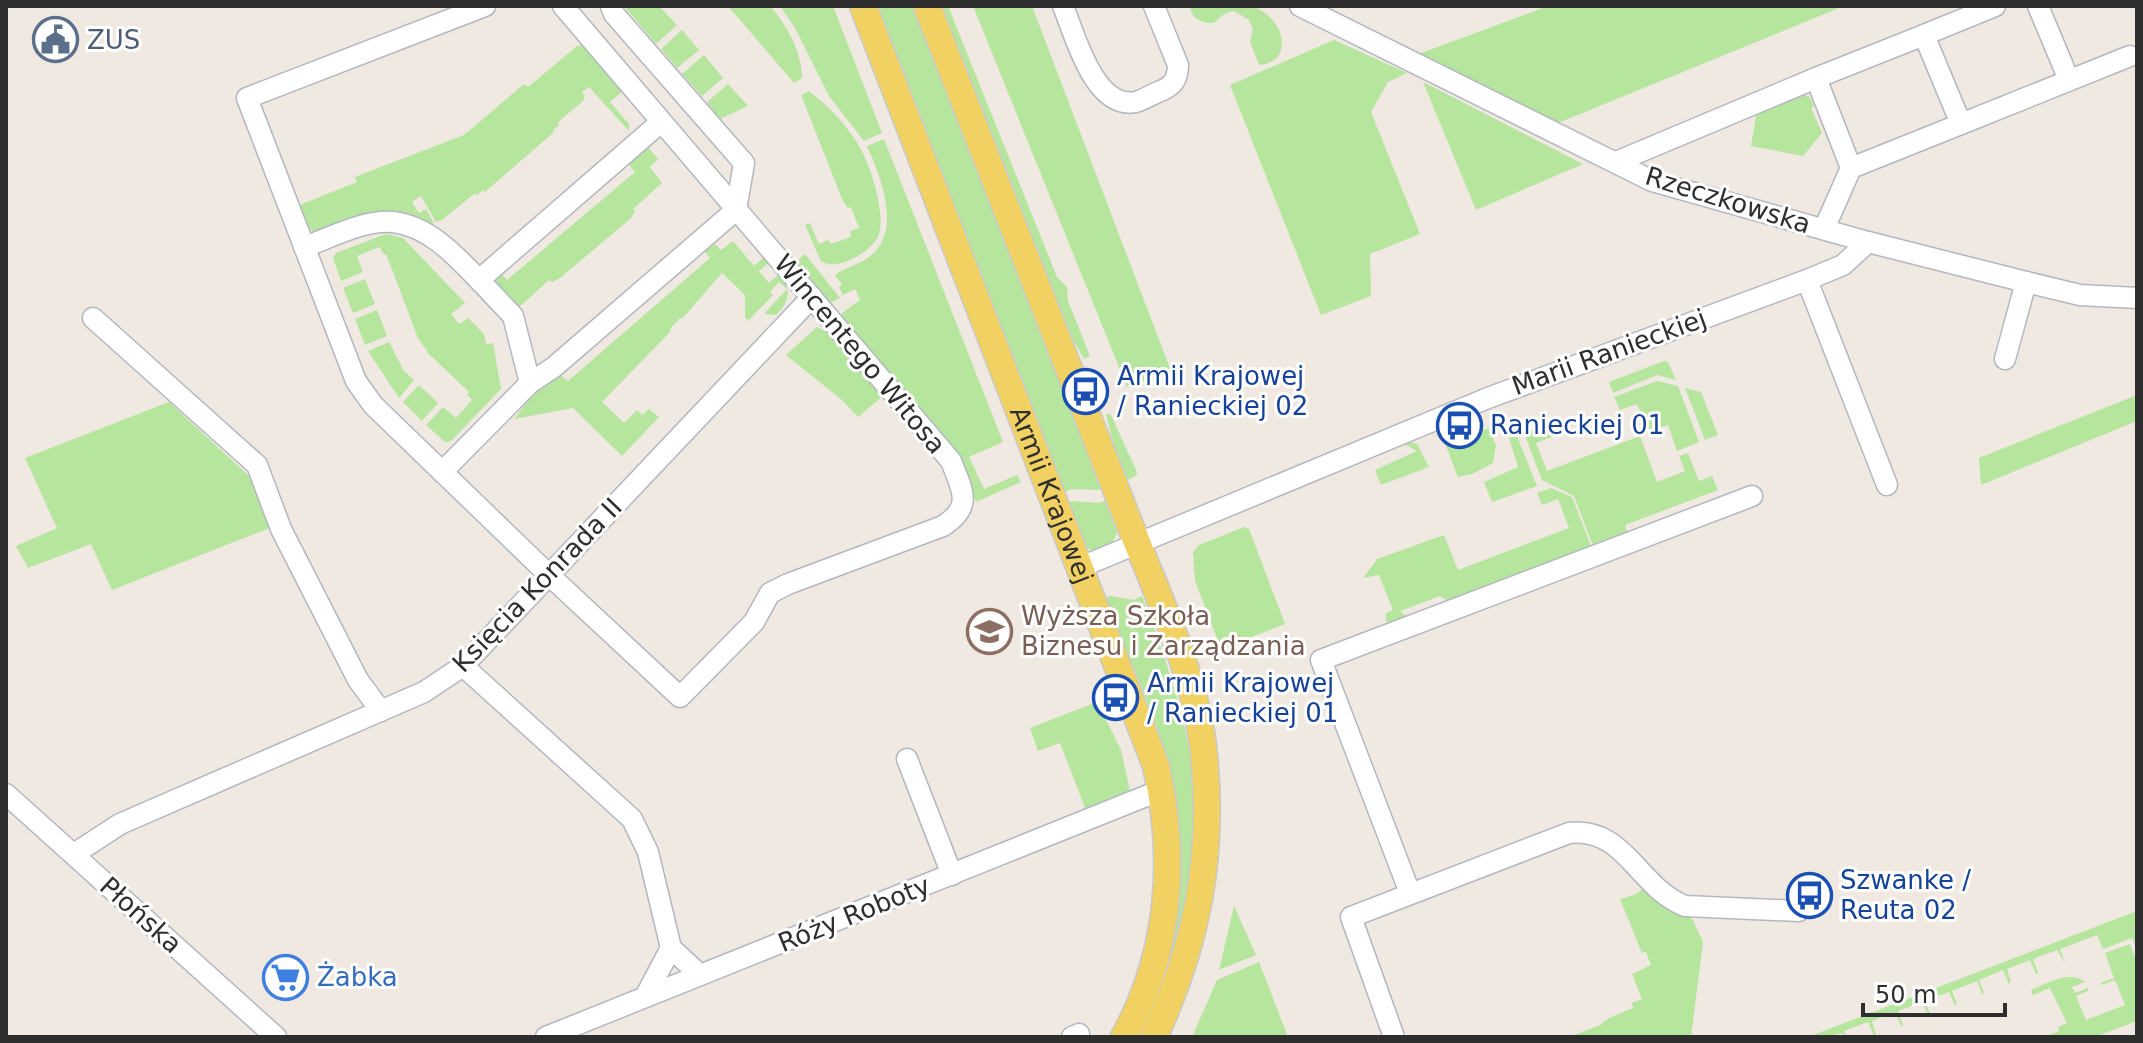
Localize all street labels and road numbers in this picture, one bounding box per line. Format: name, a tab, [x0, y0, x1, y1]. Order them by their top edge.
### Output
street label: Rzeczkowska	[1642, 161, 1814, 239]
street label: Wincentego Witosa	[768, 248, 952, 460]
street label: Marii Ranieckiej	[1508, 303, 1710, 401]
street label: Armii Krajowej	[1004, 402, 1099, 588]
street label: Księcia Konrada II	[446, 492, 628, 678]
street label: Róży Roboty	[774, 870, 934, 958]
street label: Płońska	[94, 871, 188, 959]

